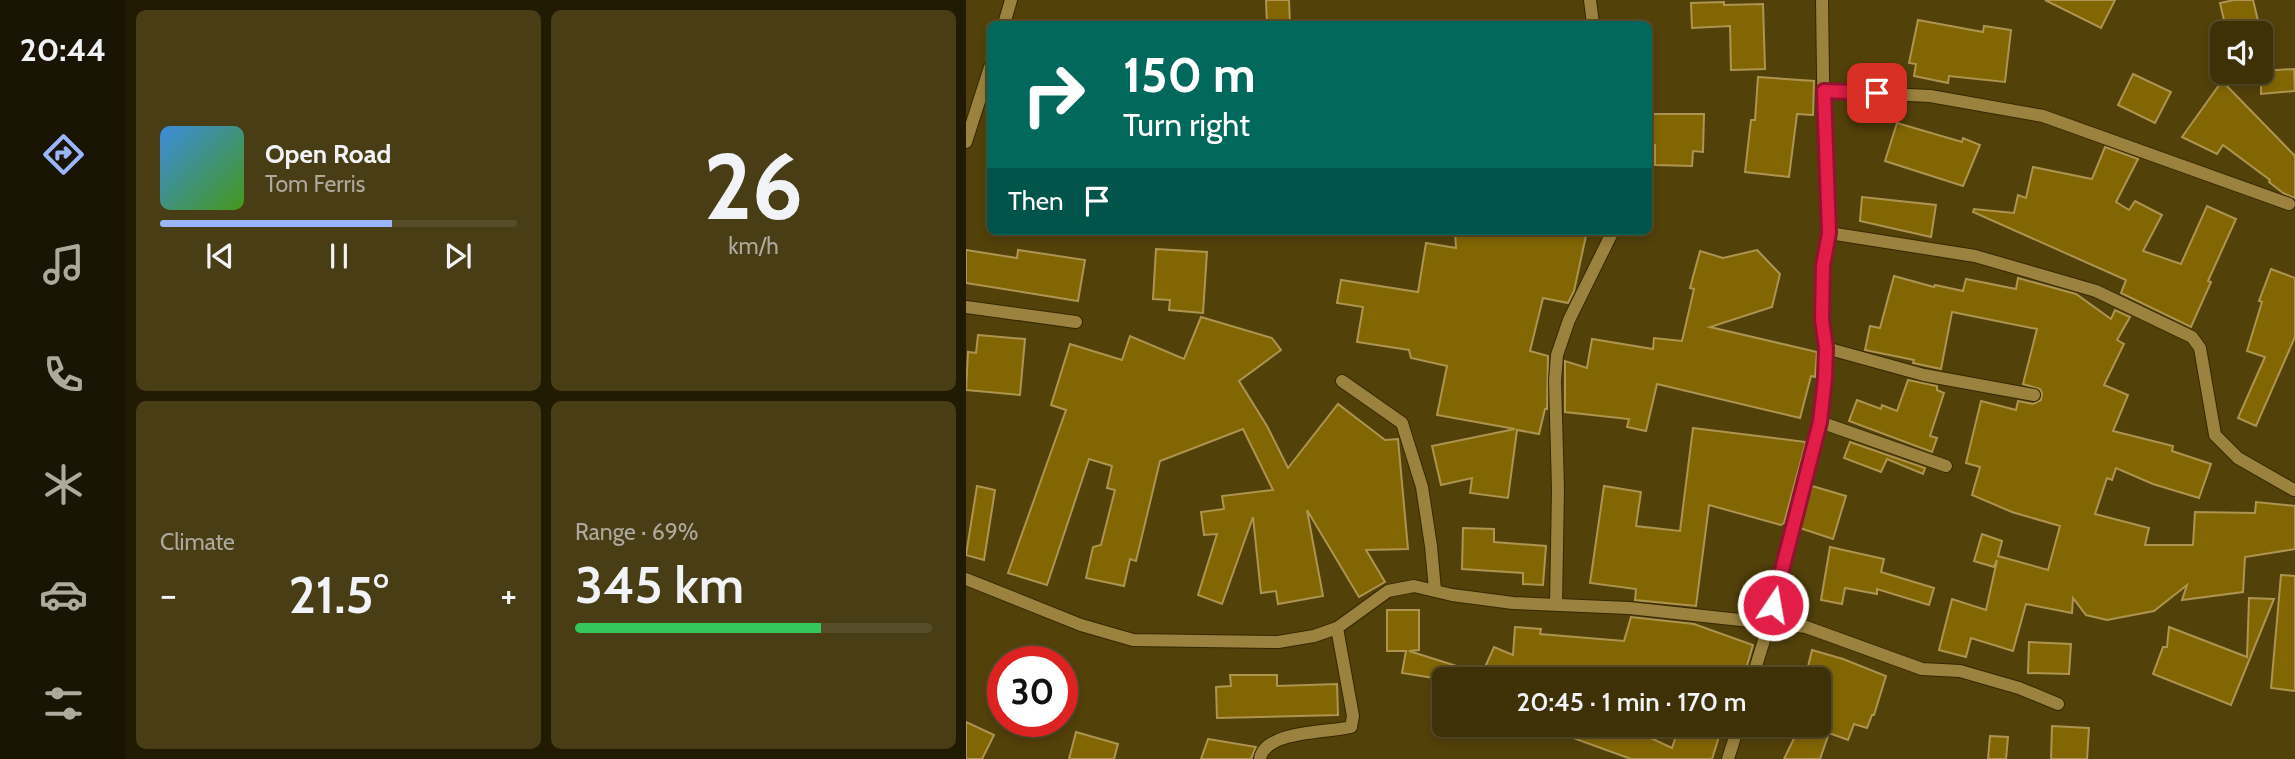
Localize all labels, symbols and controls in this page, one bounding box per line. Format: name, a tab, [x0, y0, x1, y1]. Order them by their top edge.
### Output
map controls	[2210, 21, 2273, 84]
button: sound	[2210, 21, 2273, 84]
text: 20:44	[20, 30, 106, 69]
text: 150 m	[1123, 45, 1256, 104]
icon: right	[1008, 49, 1099, 140]
pin	[1847, 63, 1907, 123]
icon: arrive	[1858, 74, 1896, 112]
text: Turn right	[1123, 105, 1250, 144]
icon: directions	[39, 130, 88, 179]
text: 26	[704, 131, 803, 242]
text: Open Road	[265, 138, 391, 170]
text: Tom Ferris	[265, 170, 365, 198]
icon: arrive	[1078, 182, 1116, 220]
text: Then	[1008, 185, 1064, 217]
text: km/h	[728, 232, 779, 260]
icon: previous	[201, 237, 239, 275]
icon: pause	[320, 237, 358, 275]
icon: next	[439, 237, 477, 275]
icon: music	[39, 240, 88, 289]
icon: phone	[39, 350, 88, 399]
icon: climate	[39, 460, 88, 509]
text: Range · 69%	[575, 518, 699, 546]
text: Climate	[160, 528, 235, 556]
text: 345 km	[575, 553, 744, 616]
text: 21.5°	[288, 563, 389, 626]
position arrow	[1736, 568, 1810, 642]
icon: car	[39, 570, 88, 619]
text: −	[160, 571, 177, 618]
text: +	[500, 571, 517, 618]
speed limit sign: 30	[987, 646, 1078, 737]
icon: filters	[39, 679, 88, 728]
text: 20:45 · 1 min · 170 m	[1517, 686, 1747, 718]

